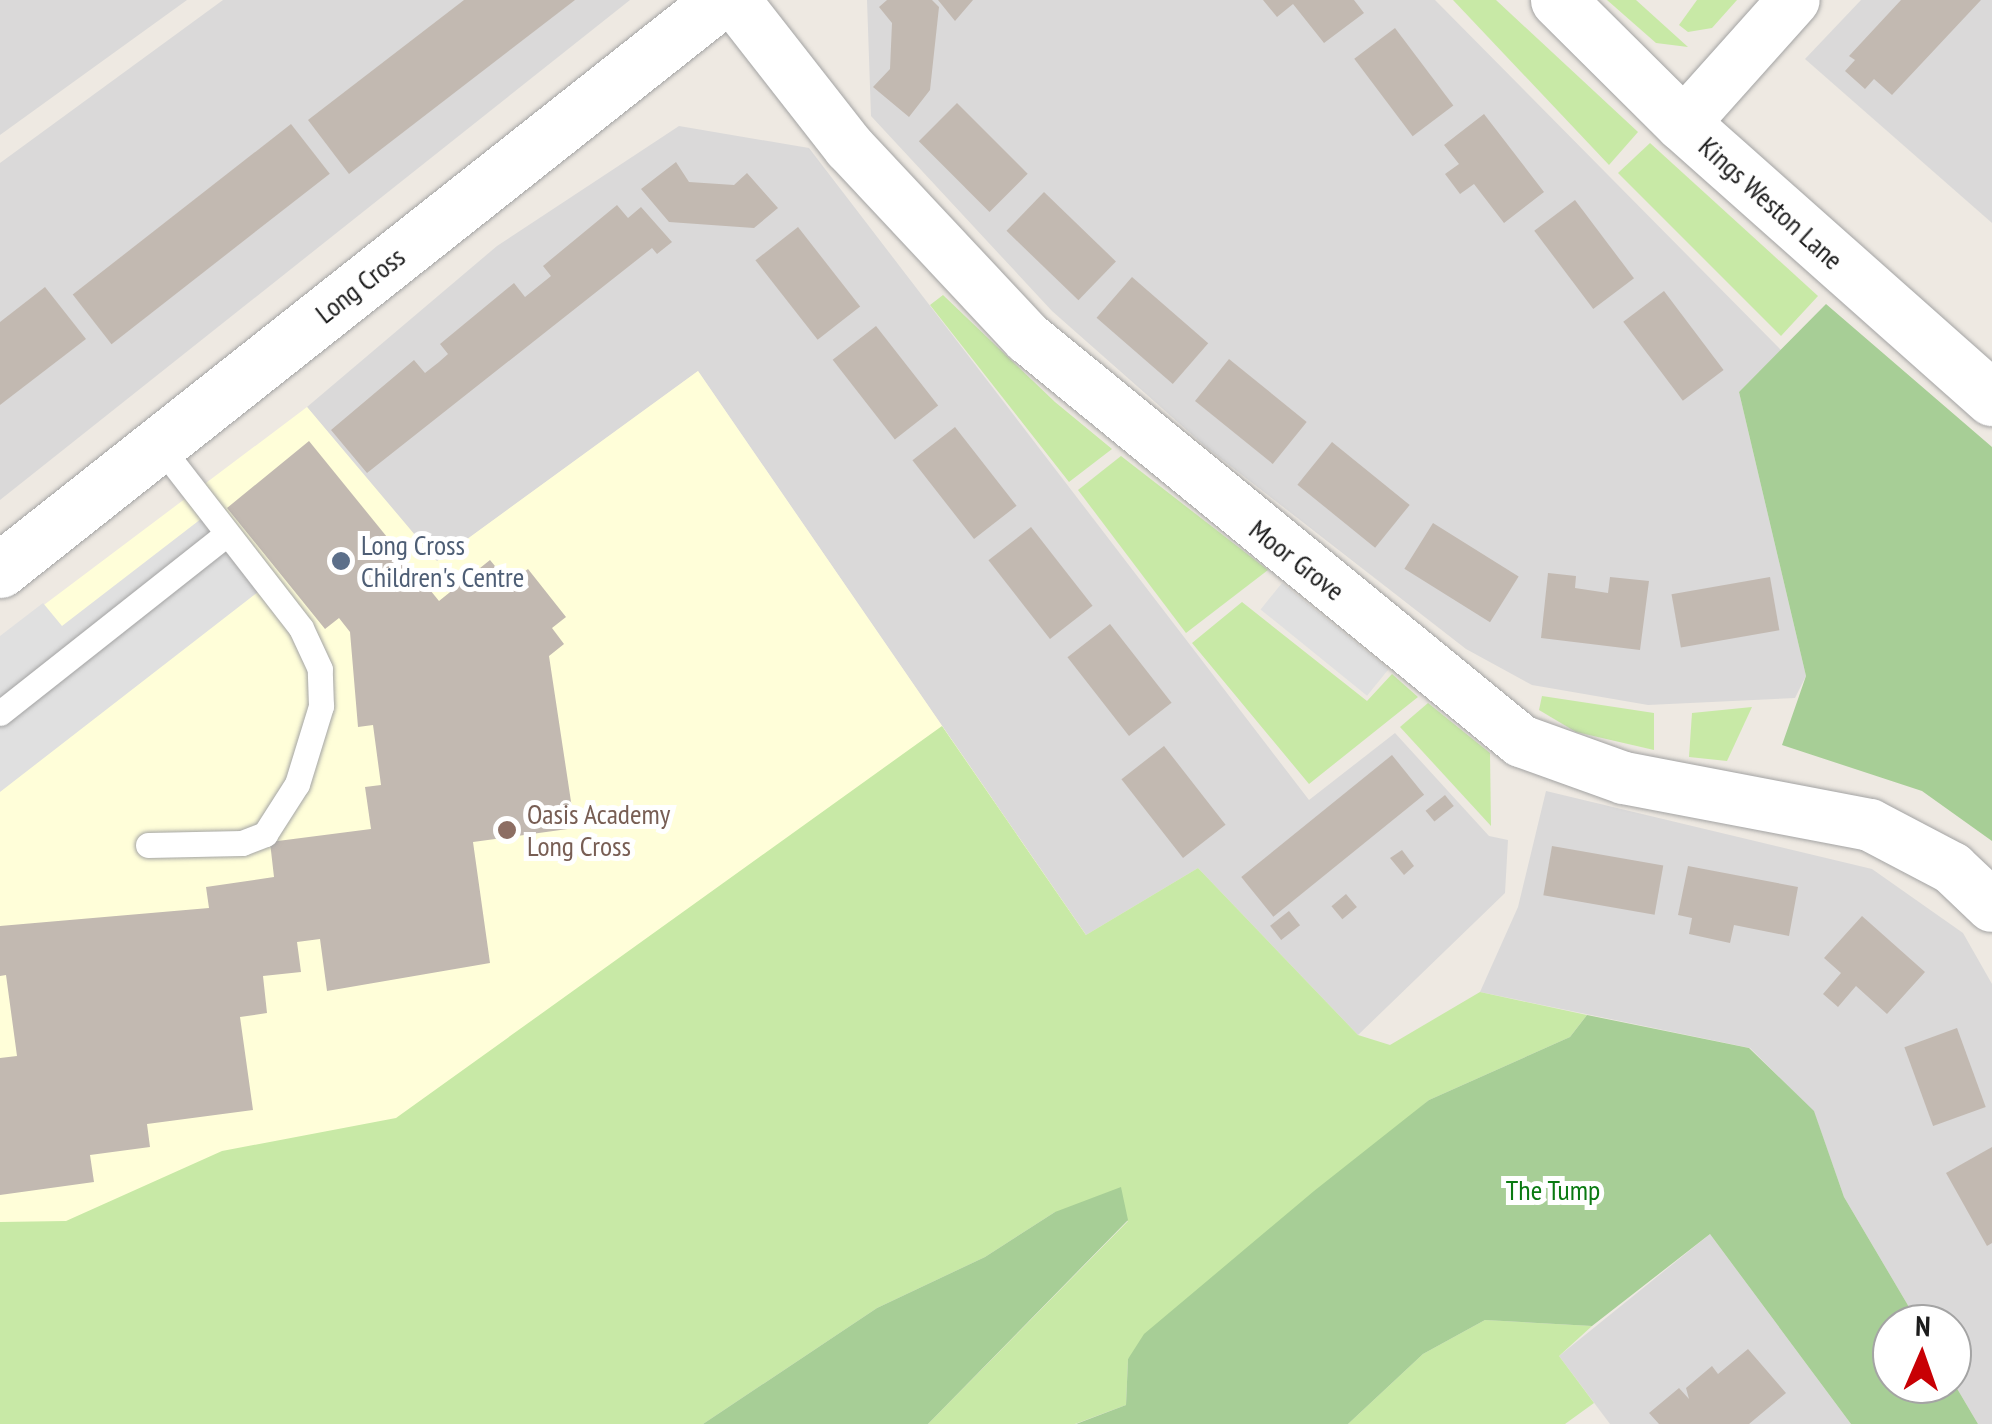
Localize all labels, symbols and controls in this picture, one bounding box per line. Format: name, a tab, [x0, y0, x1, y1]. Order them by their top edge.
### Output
street label: Kings Weston Lane	[1692, 129, 1850, 277]
street label: Long Cross	[309, 240, 411, 330]
street label: Moor Grove	[1243, 512, 1351, 608]
place label: Long Cross Children's Centre	[361, 528, 524, 594]
marker: Long Cross Children's Centre	[330, 550, 352, 572]
place label: Oasis Academy Long Cross	[527, 797, 671, 863]
marker: Oasis Academy Long Cross	[496, 819, 518, 841]
park label: The Tump	[1505, 1173, 1601, 1207]
north arrow	[1872, 1304, 1972, 1404]
text: N	[1915, 1307, 1931, 1344]

